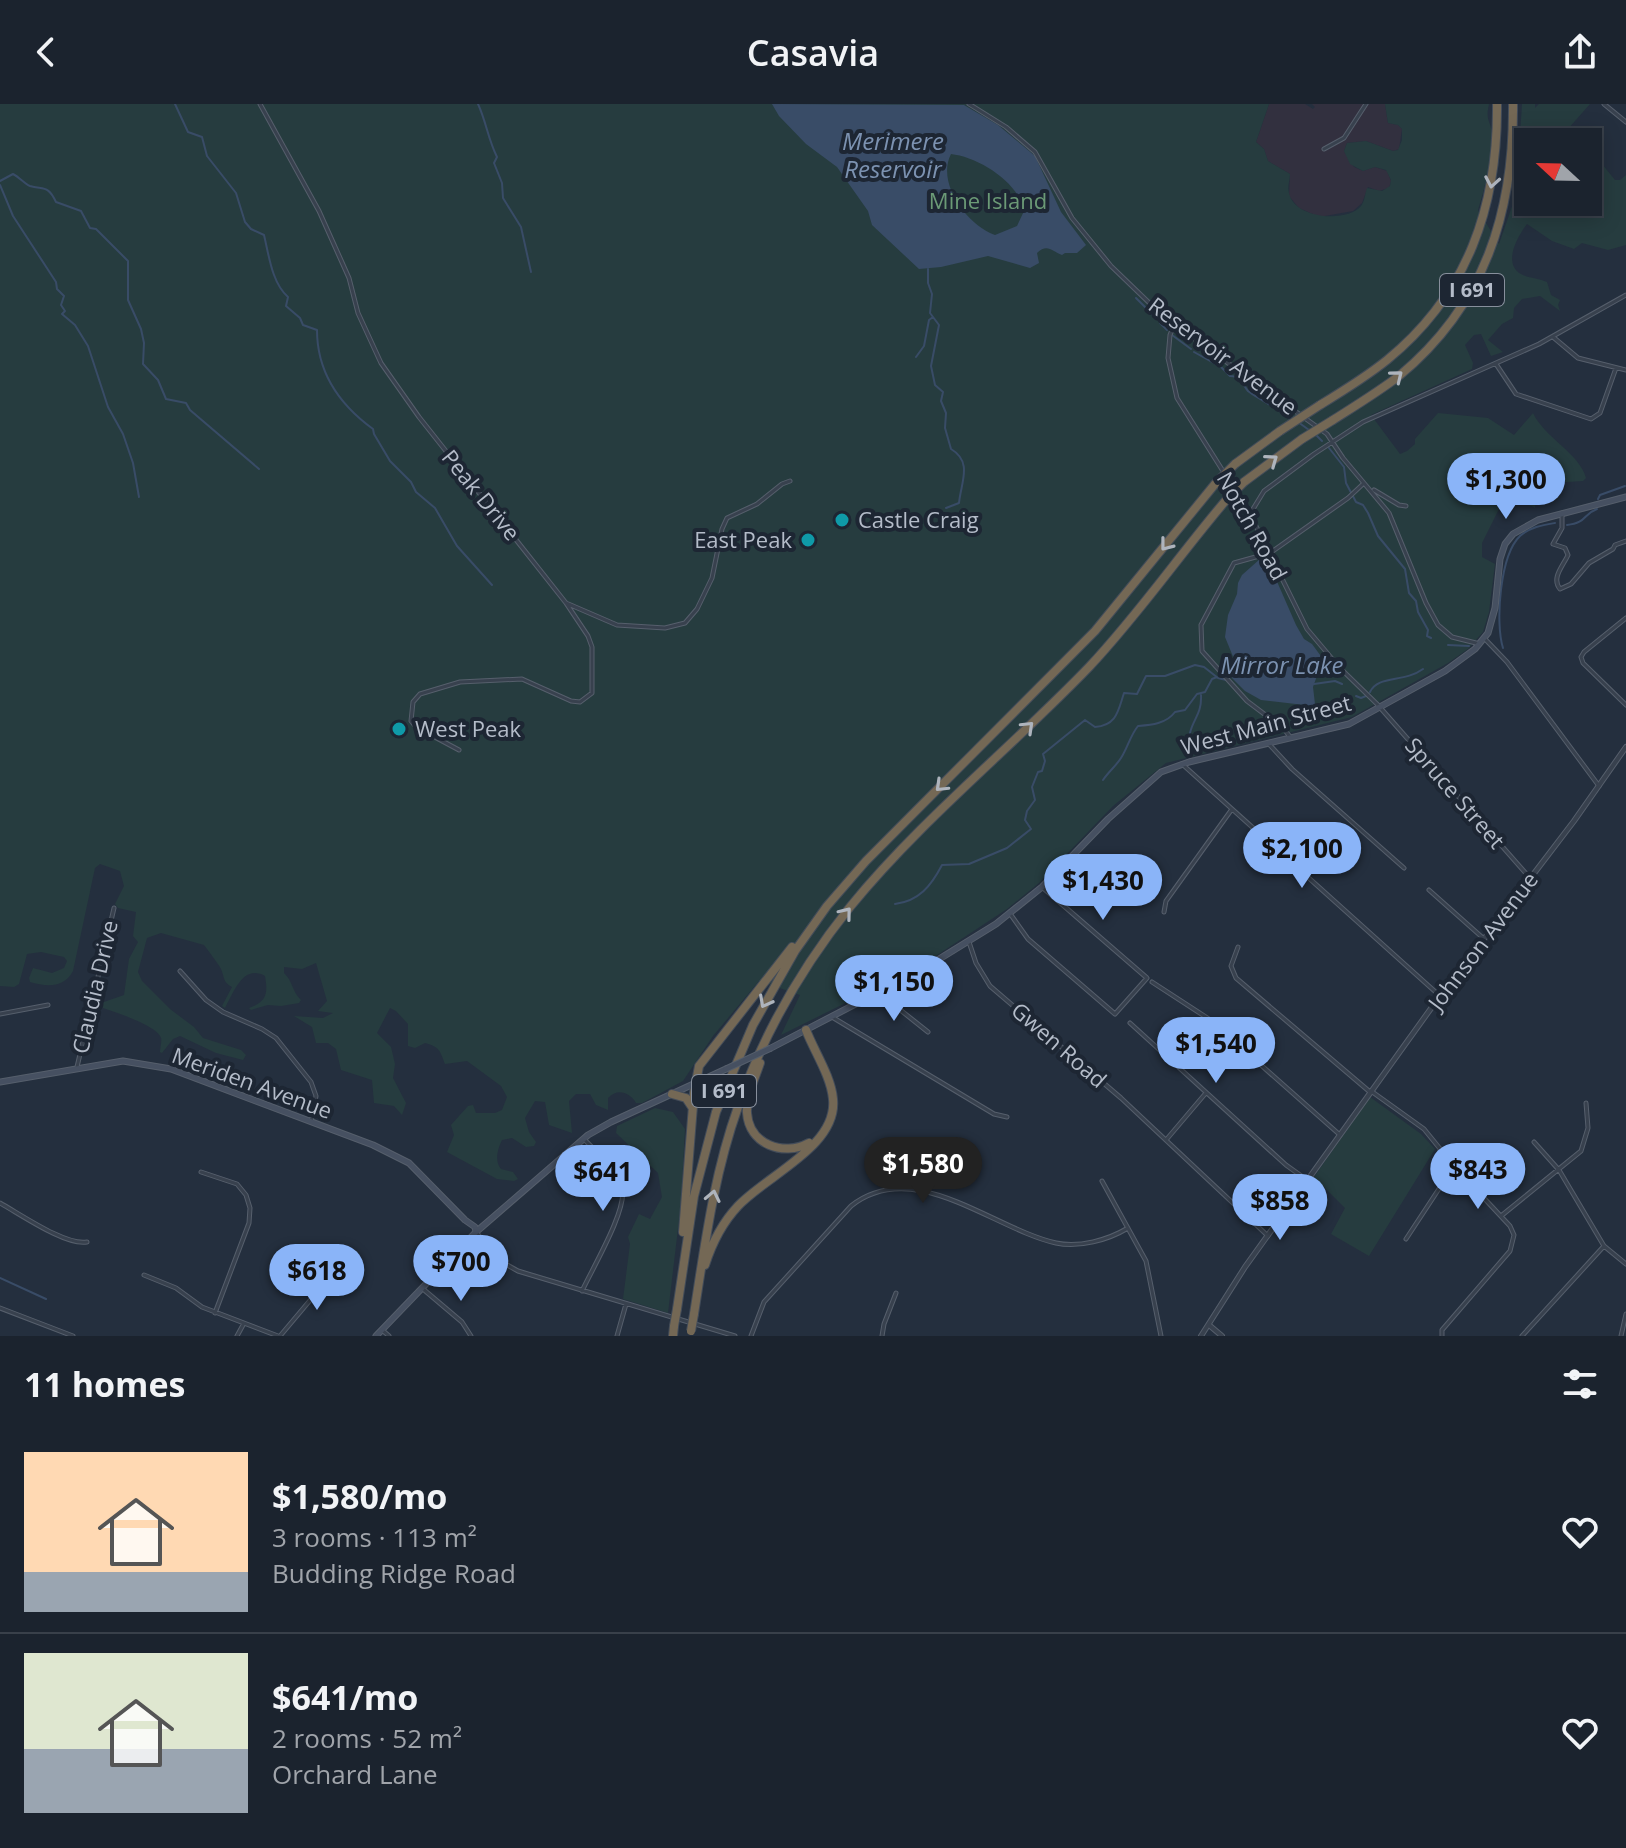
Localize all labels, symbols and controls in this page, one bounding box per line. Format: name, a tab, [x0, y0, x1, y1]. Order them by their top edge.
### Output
text: Casavia	[747, 28, 879, 77]
icon: back	[24, 30, 68, 74]
icon: share	[1558, 30, 1602, 74]
water label: Merimere Reservoir	[842, 124, 944, 185]
north arrow	[1514, 128, 1602, 216]
map controls	[1514, 128, 1602, 216]
one-way arrow	[1485, 175, 1502, 188]
park label: Mine Island	[929, 185, 1047, 215]
road number: I 691	[1440, 274, 1504, 306]
street label: Reservoir Avenue	[1143, 289, 1304, 421]
one-way arrow	[1388, 372, 1403, 386]
street label: Peak Drive	[436, 443, 528, 546]
pin: $1,300	[1441, 453, 1571, 521]
one-way arrow	[1264, 455, 1278, 469]
text: $1,300	[1465, 461, 1547, 497]
street label: Notch Road	[1211, 466, 1295, 585]
place label: Castle Craig	[858, 504, 979, 534]
marker: Castle Craig	[833, 511, 851, 529]
place label: East Peak	[694, 524, 792, 554]
marker: East Peak	[799, 531, 817, 549]
one-way arrow	[1161, 536, 1175, 551]
water label: Mirror Lake	[1220, 648, 1344, 681]
street label: West Main Street	[1177, 687, 1354, 761]
place label: West Peak	[415, 713, 522, 743]
marker: West Peak	[390, 720, 408, 738]
one-way arrow	[1019, 722, 1033, 736]
street label: Spruce Street	[1399, 730, 1512, 854]
one-way arrow	[936, 777, 950, 792]
pin: $2,100	[1237, 822, 1367, 890]
text: $2,100	[1261, 830, 1343, 866]
pin: $1,430	[1038, 854, 1168, 922]
text: $1,430	[1062, 862, 1144, 898]
street label: Johnson Avenue	[1419, 865, 1544, 1017]
one-way arrow	[836, 908, 851, 922]
street label: Claudia Drive	[64, 917, 124, 1056]
pin: $1,150	[829, 955, 959, 1023]
text: $1,150	[853, 963, 935, 999]
one-way arrow	[759, 994, 774, 1009]
street label: Gwen Road	[1006, 995, 1114, 1094]
pin: $1,540	[1151, 1017, 1281, 1085]
text: $1,540	[1175, 1025, 1257, 1061]
street label: Meriden Avenue	[168, 1039, 337, 1125]
road number: I 691	[692, 1075, 756, 1107]
pin: $1,580	[858, 1137, 988, 1205]
pin: $843	[1431, 1143, 1525, 1211]
pin: $641	[556, 1145, 650, 1213]
text: $1,580	[882, 1145, 964, 1181]
text: $843	[1448, 1151, 1508, 1187]
text: $641	[573, 1153, 633, 1189]
pin: $858	[1233, 1174, 1327, 1242]
text: $858	[1250, 1182, 1310, 1218]
one-way arrow	[704, 1190, 721, 1203]
pin: $700	[414, 1235, 508, 1303]
text: $700	[431, 1243, 491, 1279]
pin: $618	[270, 1244, 364, 1312]
text: $618	[287, 1252, 347, 1288]
text: 11 homes	[24, 1361, 185, 1407]
icon: filters	[1558, 1362, 1602, 1406]
text: $1,580/mo	[272, 1473, 447, 1519]
icon: home	[88, 1484, 184, 1580]
icon: heart	[1558, 1510, 1602, 1554]
text: 3 rooms · 113 m²	[272, 1519, 477, 1555]
text: Budding Ridge Road	[272, 1555, 516, 1591]
text: $641/mo	[272, 1674, 418, 1720]
icon: home	[88, 1685, 184, 1781]
icon: heart	[1558, 1711, 1602, 1755]
text: 2 rooms · 52 m²	[272, 1720, 462, 1756]
text: Orchard Lane	[272, 1756, 438, 1792]

